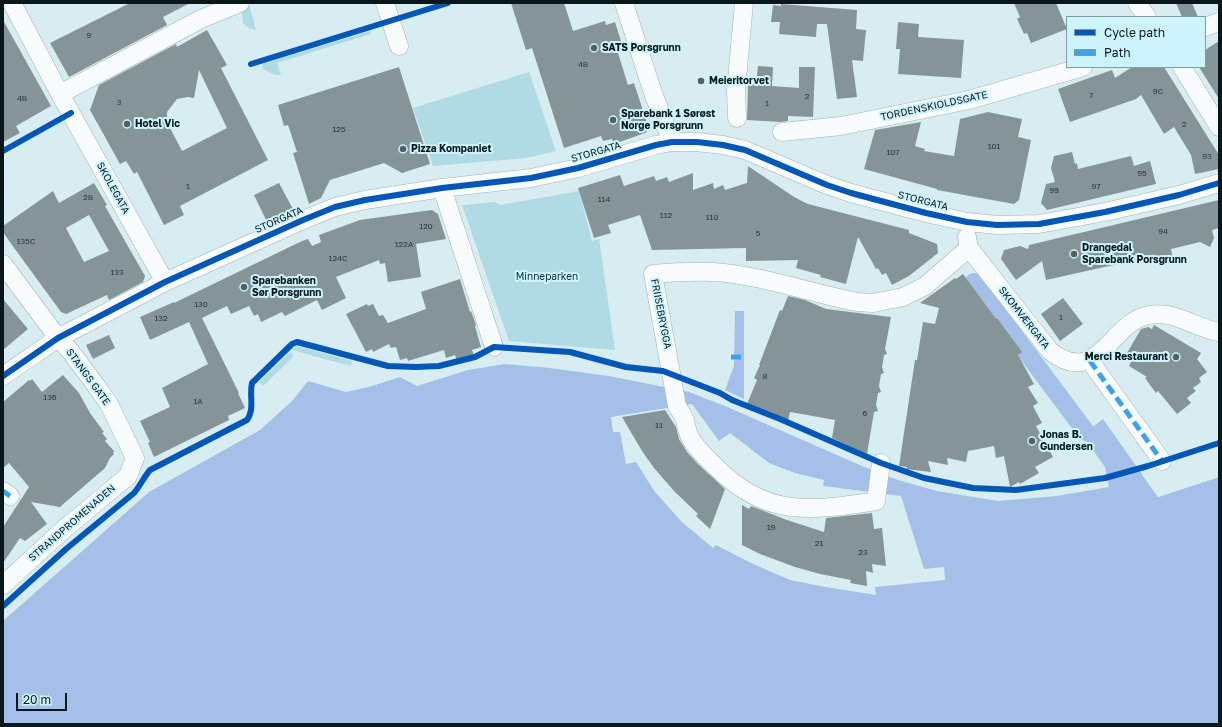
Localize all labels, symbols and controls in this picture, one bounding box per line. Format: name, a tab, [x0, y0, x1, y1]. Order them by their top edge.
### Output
legend	[1066, 16, 1206, 68]
text: Cycle path	[1104, 25, 1165, 40]
house number: 9	[87, 30, 91, 40]
place label: SATS Porsgrunn	[602, 42, 681, 54]
marker: SATS Porsgrunn	[589, 43, 599, 53]
text: Path	[1104, 45, 1131, 60]
house number: 4B	[578, 59, 588, 69]
place label: Meieritorvet	[709, 75, 769, 87]
marker: Meieritorvet	[696, 76, 706, 86]
house number: 9C	[1153, 86, 1163, 96]
street label: TORDENSKIOLDSGATE	[879, 89, 989, 123]
house number: 7	[1089, 90, 1093, 100]
house number: 2	[805, 91, 809, 101]
house number: 4B	[17, 93, 27, 103]
house number: 3	[117, 97, 121, 107]
house number: 1	[765, 98, 769, 108]
place label: Sparebank 1 Sørøst Norge Porsgrunn	[621, 108, 715, 132]
marker: Sparebank 1 Sørøst Norge Porsgrunn	[608, 115, 618, 125]
place label: Hotel Vic	[135, 118, 180, 130]
marker: Hotel Vic	[122, 119, 132, 129]
house number: 2	[1182, 119, 1186, 129]
house number: 125	[332, 124, 346, 134]
street label: STORGATA	[570, 139, 622, 165]
house number: 101	[988, 141, 1000, 151]
place label: Pizza Kompaniet	[411, 143, 491, 155]
marker: Pizza Kompaniet	[398, 144, 408, 154]
house number: 107	[886, 147, 900, 157]
house number: 93	[1202, 151, 1212, 161]
street label: SKOLEGATA	[94, 160, 132, 216]
house number: 95	[1137, 168, 1147, 178]
house number: 1	[186, 181, 190, 191]
house number: 97	[1091, 181, 1101, 191]
house number: 99	[1049, 185, 1059, 195]
street label: STORGATA	[897, 189, 949, 213]
house number: 2B	[83, 192, 93, 202]
house number: 114	[598, 194, 610, 204]
street label: STORGATA	[253, 204, 305, 236]
house number: 112	[660, 210, 672, 220]
house number: 110	[706, 212, 718, 222]
house number: 120	[419, 221, 433, 231]
house number: 94	[1158, 226, 1168, 236]
house number: 5	[756, 228, 760, 238]
house number: 135C	[17, 236, 35, 246]
house number: 122A	[395, 239, 413, 249]
place label: Drangedal Sparebank Porsgrunn	[1082, 242, 1187, 266]
marker: Drangedal Sparebank Porsgrunn	[1069, 249, 1079, 259]
house number: 124C	[329, 253, 347, 263]
house number: 133	[110, 267, 124, 277]
park label: Minneparken	[516, 271, 578, 283]
place label: Sparebanken Sør Porsgrunn	[252, 275, 321, 298]
street label: FRIISEBRYGGA	[648, 278, 674, 350]
marker: Sparebanken Sør Porsgrunn	[239, 282, 249, 292]
street label: SKOMVÆRGATA	[996, 284, 1052, 352]
house number: 130	[194, 299, 208, 309]
house number: 1	[1059, 312, 1063, 322]
house number: 132	[154, 313, 168, 323]
street label: STANGS GATE	[63, 346, 113, 408]
place label: Merci Restaurant	[1085, 351, 1168, 363]
marker: Merci Restaurant	[1171, 352, 1181, 362]
house number: 8	[763, 371, 767, 381]
house number: 136	[43, 392, 57, 402]
house number: 1A	[193, 396, 203, 406]
house number: 6	[863, 408, 867, 418]
house number: 11	[655, 420, 663, 430]
place label: Jonas B. Gundersen	[1040, 429, 1093, 452]
marker: Jonas B. Gundersen	[1027, 436, 1037, 446]
street label: STRANDPROMENADEN	[26, 482, 118, 564]
house number: 19	[767, 522, 775, 532]
house number: 21	[815, 538, 823, 548]
house number: 23	[858, 547, 868, 557]
scale bar	[18, 685, 69, 711]
text: 20 m	[23, 692, 51, 707]

